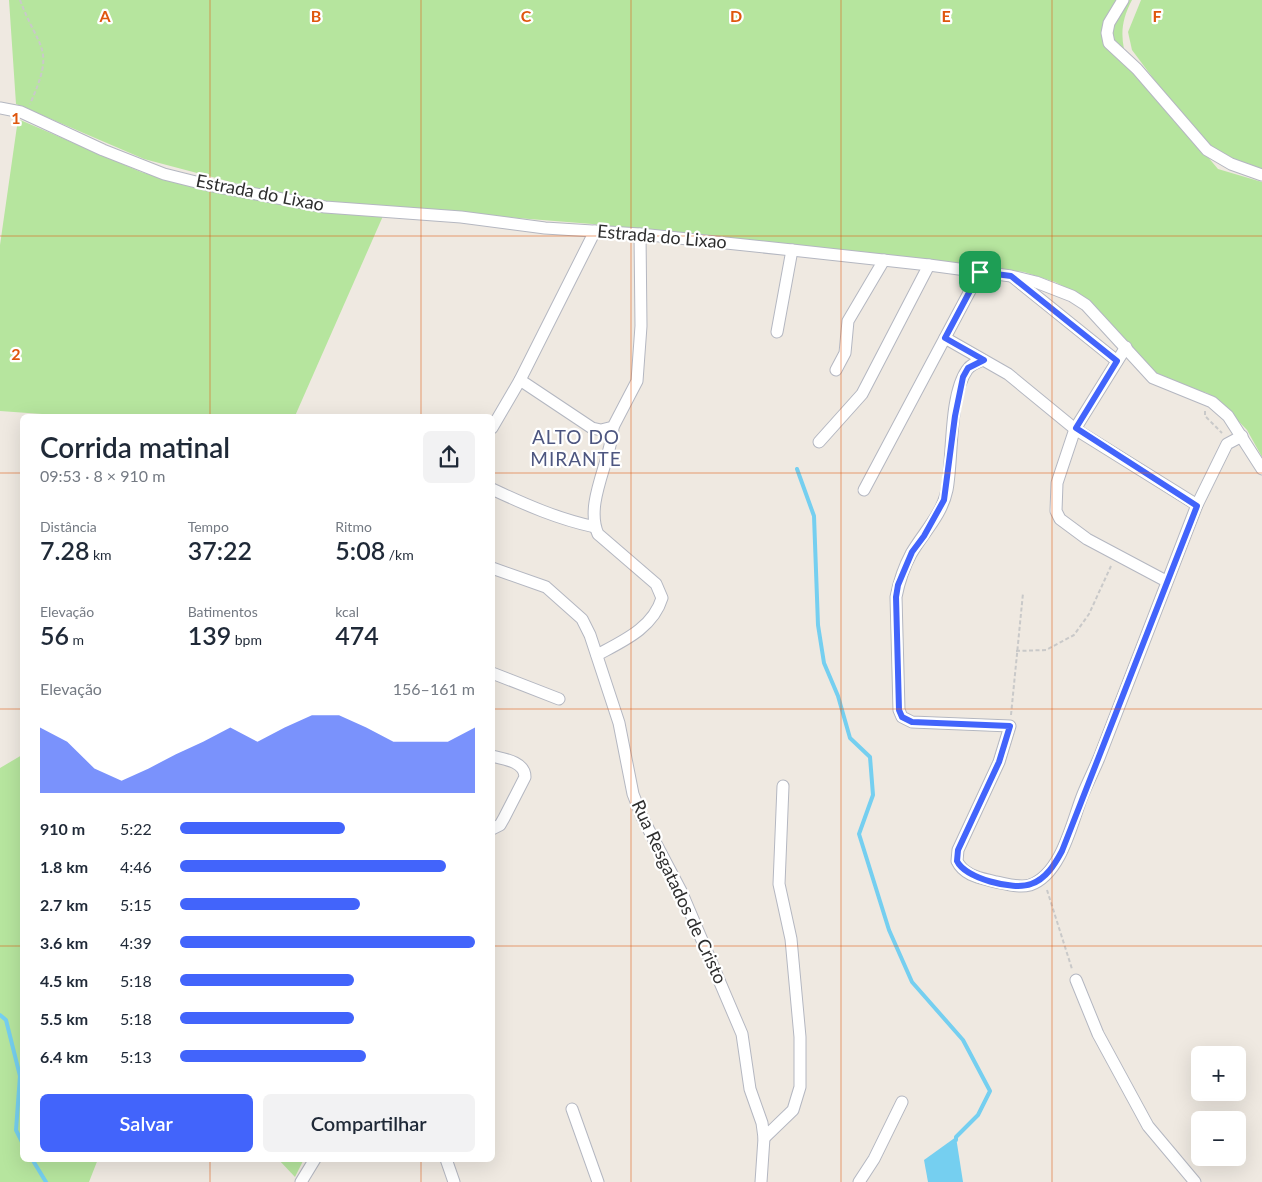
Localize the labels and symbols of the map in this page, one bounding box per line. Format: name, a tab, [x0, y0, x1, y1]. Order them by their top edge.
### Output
text: A	[98, 6, 111, 25]
text: B	[311, 6, 321, 25]
text: C	[521, 6, 532, 25]
text: D	[730, 6, 742, 25]
text: E	[941, 6, 951, 25]
text: F	[1152, 6, 1162, 25]
text: 1	[11, 108, 21, 127]
street label: Estrada do Lixao	[194, 169, 326, 215]
street label: Estrada do Lixao	[596, 219, 728, 253]
pin	[959, 251, 1001, 293]
text: 2	[11, 344, 21, 363]
district label: ALTO DO MIRANTE	[530, 425, 622, 470]
street label: Rua Resgatados de Cristo	[628, 796, 732, 987]

